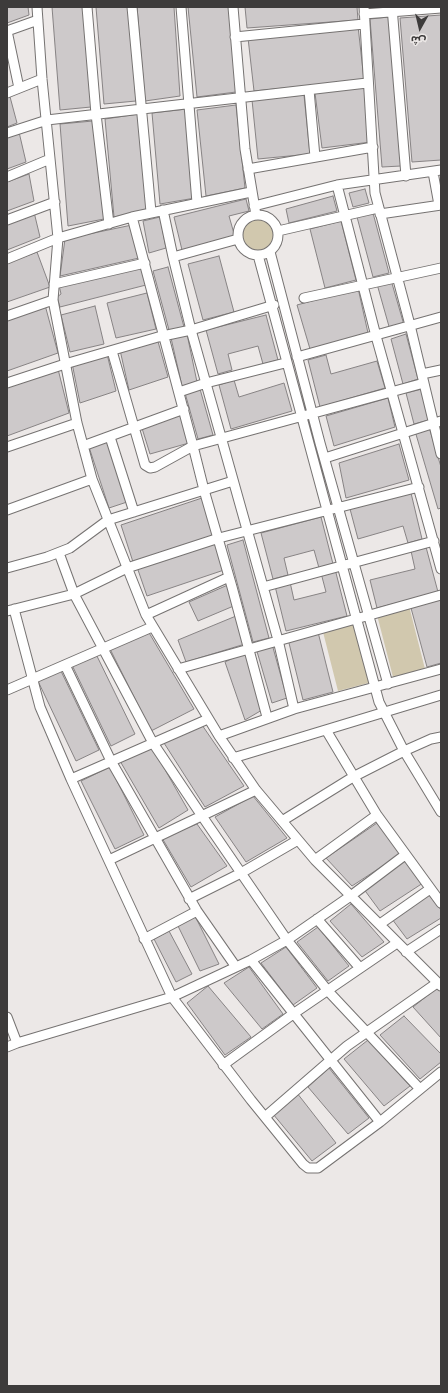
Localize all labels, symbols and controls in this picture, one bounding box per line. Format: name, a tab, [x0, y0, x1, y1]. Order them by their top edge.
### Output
north arrow	[400, 8, 440, 48]
text: ش	[410, 32, 427, 49]

